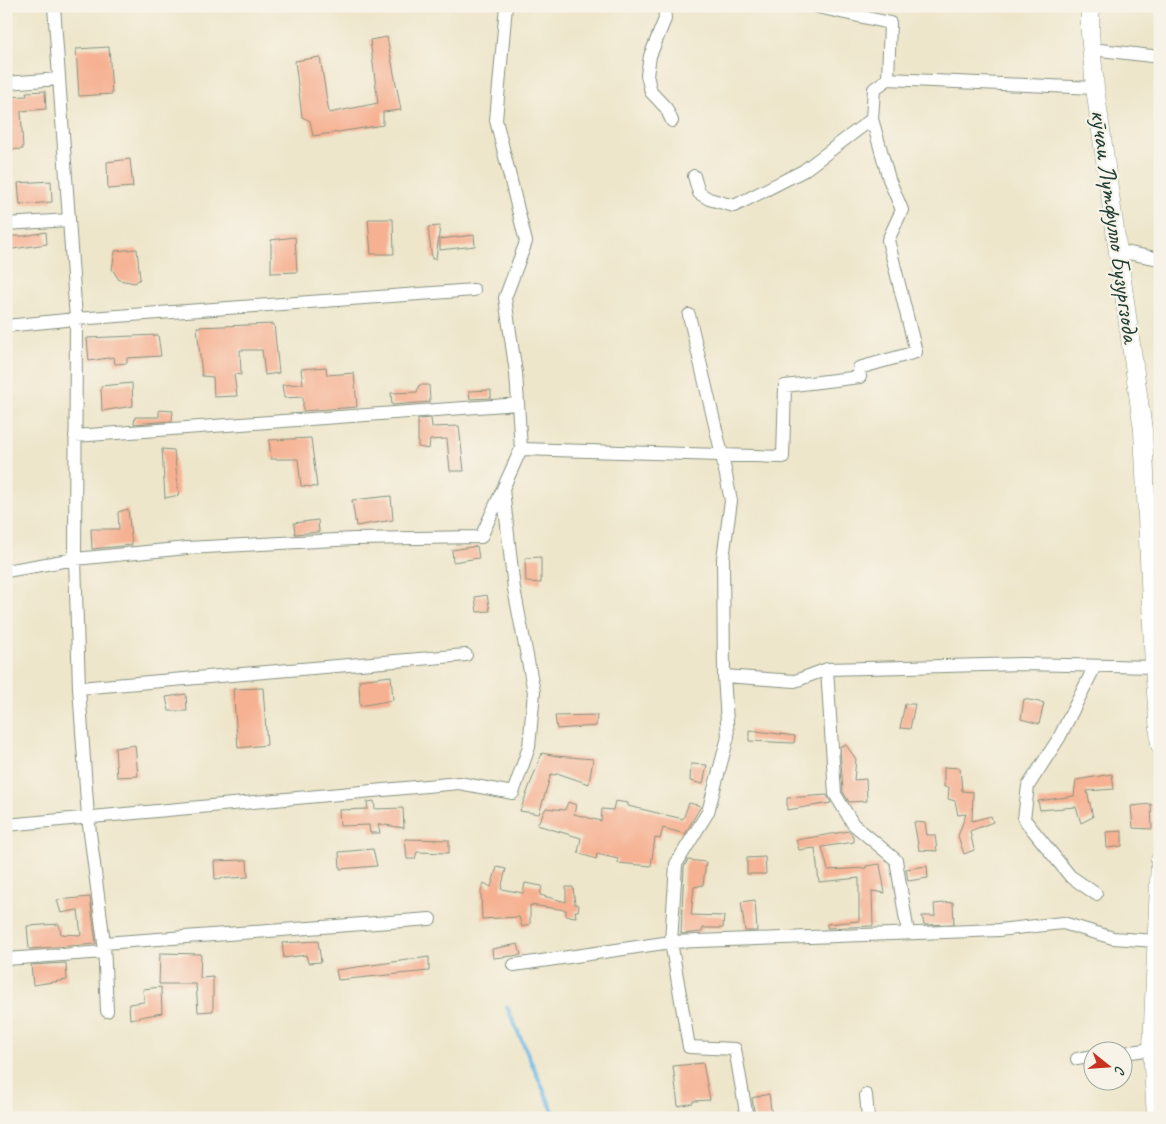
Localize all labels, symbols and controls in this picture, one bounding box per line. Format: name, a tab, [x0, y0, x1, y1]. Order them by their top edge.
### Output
street label: кӯчаи Лутфулло Бузургзода	[1083, 107, 1148, 347]
north arrow	[1084, 1042, 1134, 1092]
text: С	[1110, 1064, 1129, 1077]

